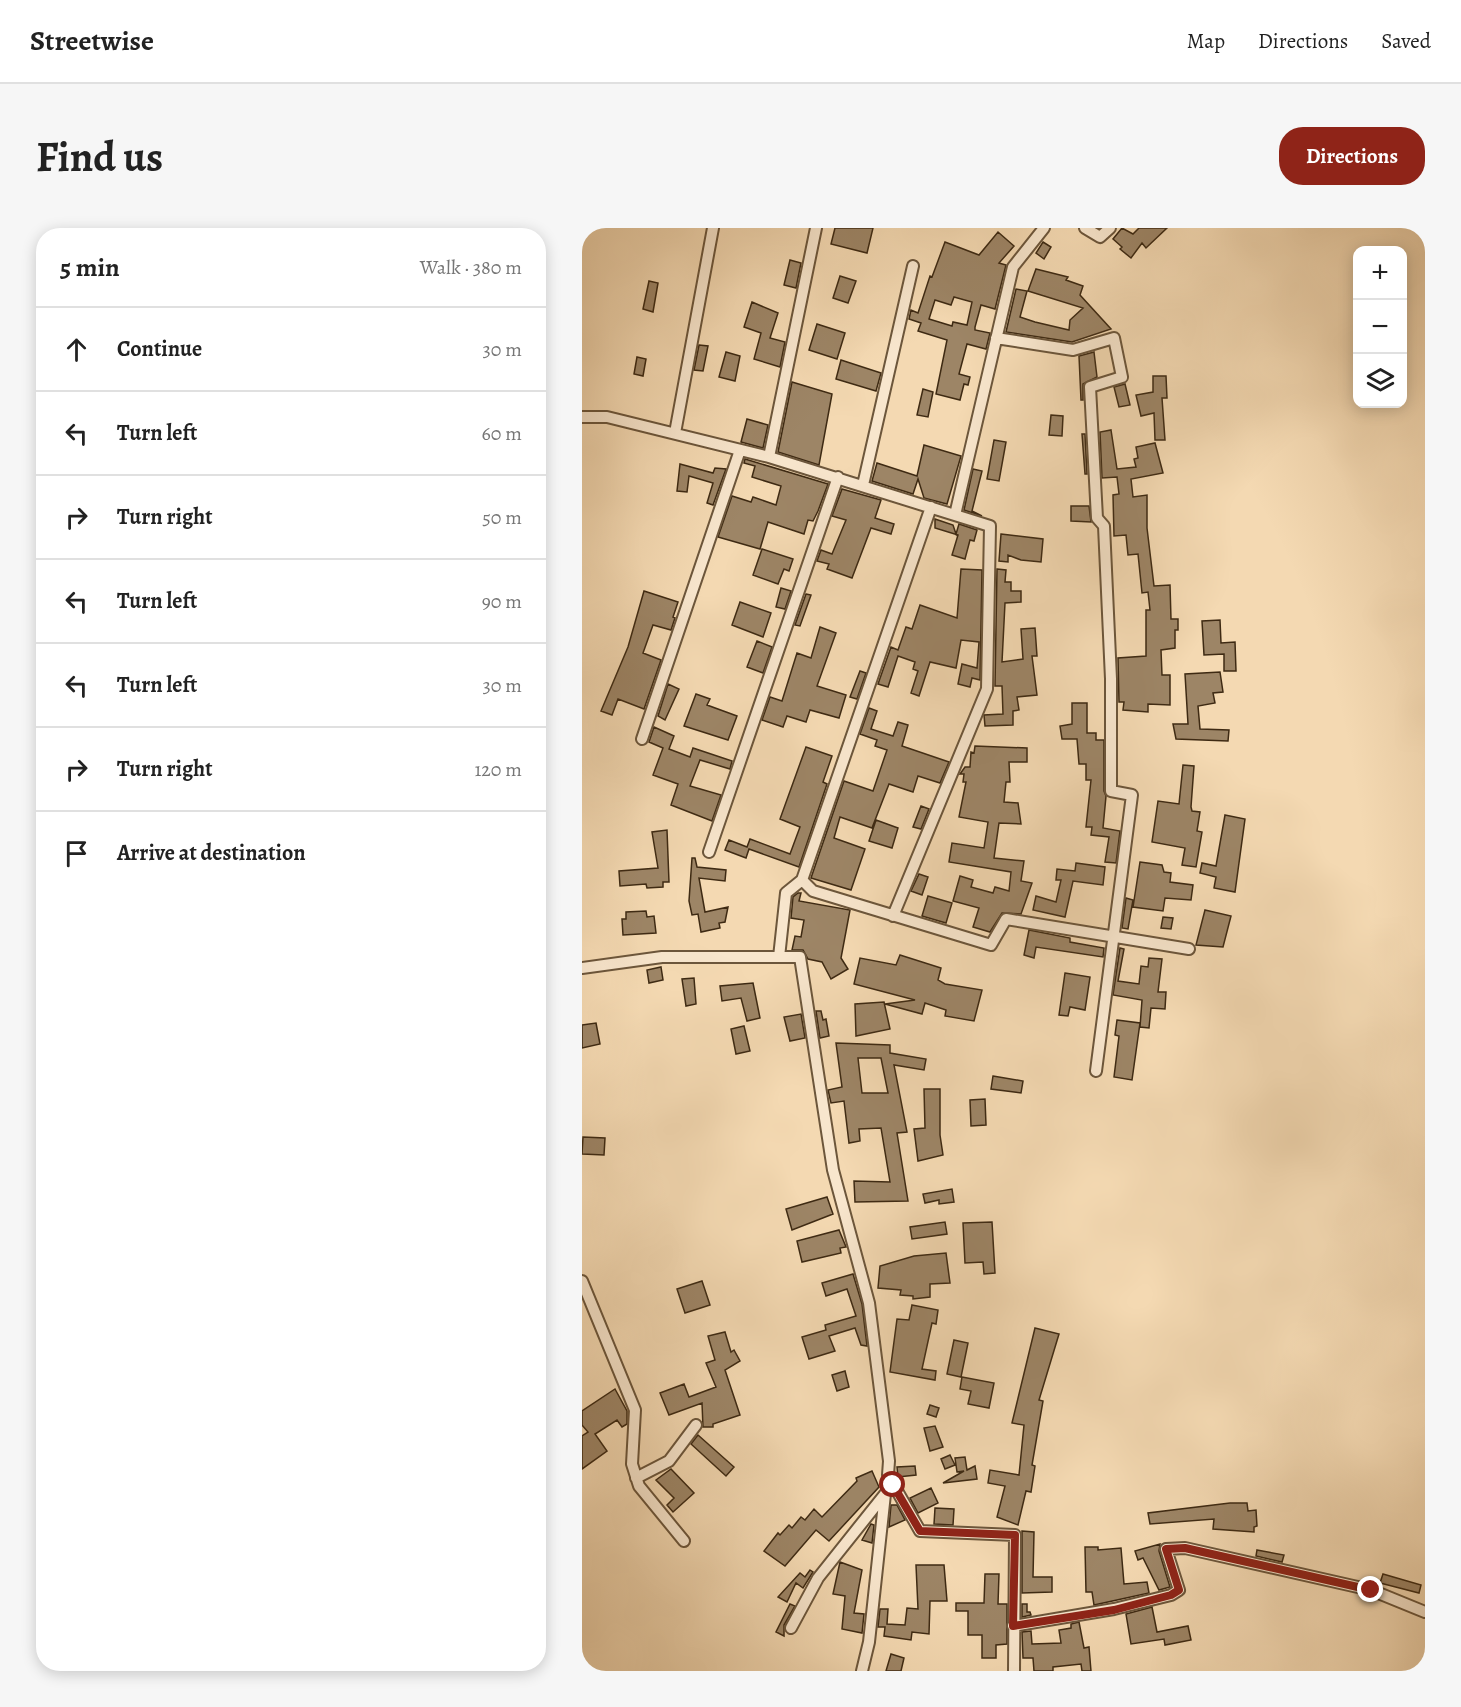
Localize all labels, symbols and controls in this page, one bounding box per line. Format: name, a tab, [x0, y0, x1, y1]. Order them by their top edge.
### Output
text: Streetwise	[30, 22, 154, 60]
text: Map	[1187, 27, 1225, 55]
text: Directions	[1258, 27, 1348, 55]
text: Saved	[1381, 27, 1431, 55]
button: Directions	[1279, 127, 1425, 185]
text: Find us	[36, 128, 163, 185]
map controls	[1353, 246, 1407, 408]
button: +	[1353, 246, 1407, 300]
text: 5 min	[60, 250, 120, 285]
text: Walk · 380 m	[420, 254, 522, 281]
button: −	[1353, 300, 1407, 354]
icon: ahead	[60, 333, 93, 366]
text: Continue	[117, 334, 202, 364]
text: 30 m	[482, 336, 522, 363]
button: layers	[1353, 354, 1407, 408]
icon: left	[60, 417, 93, 450]
text: Turn left	[117, 418, 197, 448]
text: 60 m	[482, 420, 522, 447]
icon: right	[60, 501, 93, 534]
text: Turn right	[117, 502, 213, 532]
text: 50 m	[482, 504, 522, 531]
icon: left	[60, 585, 93, 618]
text: Turn left	[117, 586, 197, 616]
text: 90 m	[482, 588, 522, 615]
icon: left	[60, 669, 93, 702]
text: Turn left	[117, 670, 197, 700]
text: 30 m	[482, 672, 522, 699]
icon: right	[60, 753, 93, 786]
text: Turn right	[117, 754, 213, 784]
text: 120 m	[474, 756, 522, 783]
icon: arrive	[60, 837, 93, 870]
text: Arrive at destination	[117, 838, 306, 868]
route start	[879, 1471, 905, 1497]
route end	[1357, 1576, 1383, 1602]

